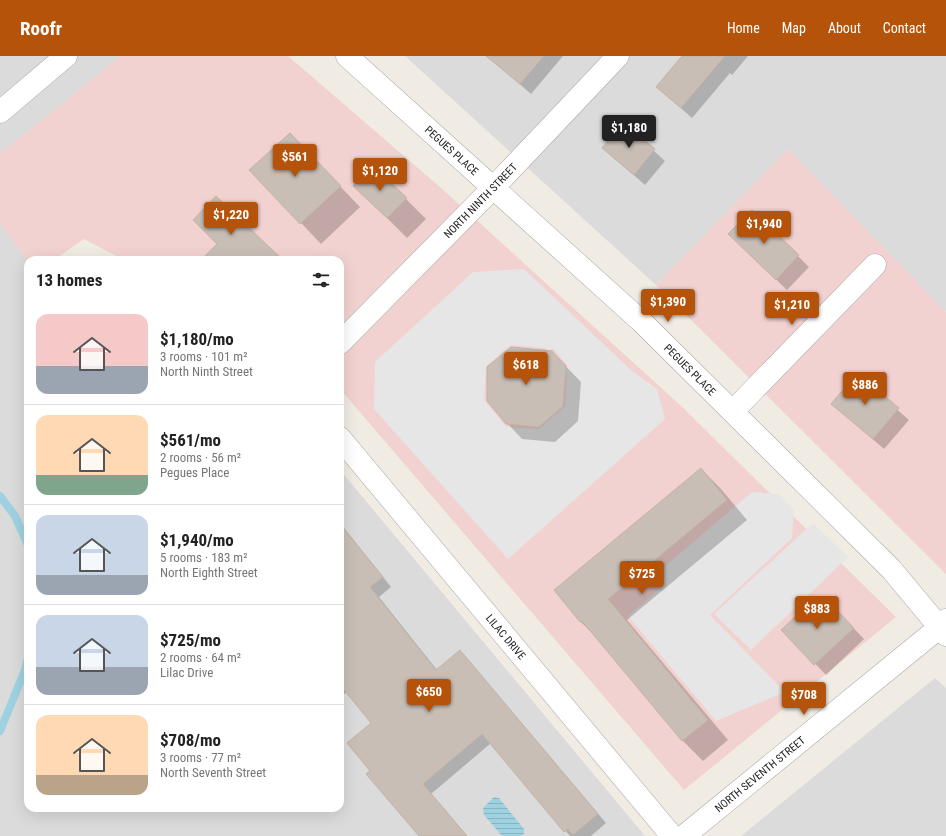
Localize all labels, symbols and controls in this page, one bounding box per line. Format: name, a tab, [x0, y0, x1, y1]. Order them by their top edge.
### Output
text: Roofr	[20, 17, 62, 40]
text: Home	[727, 20, 760, 36]
text: Map	[782, 20, 806, 36]
text: About	[828, 20, 861, 36]
text: Contact	[883, 20, 926, 36]
pin: $1,180	[596, 115, 662, 149]
text: $1,180	[611, 120, 647, 135]
street label: PEGUES PLACE	[422, 123, 482, 178]
pin: $561	[271, 144, 319, 178]
text: $561	[282, 149, 308, 164]
pin: $1,120	[347, 158, 413, 192]
street label: NORTH NINTH STREET	[441, 160, 520, 241]
text: $1,120	[362, 163, 398, 178]
pin: $1,220	[198, 202, 264, 236]
text: $1,220	[213, 207, 249, 222]
pin: $1,940	[731, 211, 797, 245]
text: $1,940	[746, 216, 782, 231]
icon: filters	[310, 269, 332, 291]
text: 13 homes	[36, 270, 102, 290]
pin: $1,390	[635, 289, 701, 323]
pin: $1,210	[759, 292, 825, 326]
text: $1,390	[650, 294, 686, 309]
text: $1,210	[774, 297, 810, 312]
text: $1,180/mo	[160, 329, 234, 349]
icon: home	[68, 330, 116, 378]
street label: PEGUES PLACE	[662, 341, 719, 398]
text: 3 rooms · 101 m²	[160, 349, 247, 364]
pin: $618	[502, 352, 550, 386]
text: $618	[513, 357, 539, 372]
text: North Ninth Street	[160, 364, 253, 379]
pin: $886	[841, 372, 889, 406]
text: $886	[852, 377, 878, 392]
text: $561/mo	[160, 430, 221, 450]
icon: home	[68, 431, 116, 479]
text: 2 rooms · 56 m²	[160, 450, 241, 465]
text: Pegues Place	[160, 465, 229, 480]
text: $1,940/mo	[160, 530, 234, 550]
icon: home	[68, 531, 116, 579]
text: 5 rooms · 183 m²	[160, 550, 247, 565]
pin: $725	[618, 561, 666, 595]
text: North Eighth Street	[160, 565, 258, 580]
text: $725	[629, 566, 655, 581]
pin: $883	[793, 596, 841, 630]
text: $883	[804, 601, 830, 616]
street label: LILAC DRIVE	[483, 612, 529, 663]
text: $725/mo	[160, 630, 221, 650]
icon: home	[68, 631, 116, 679]
text: 2 rooms · 64 m²	[160, 650, 241, 665]
text: Lilac Drive	[160, 665, 213, 680]
pin: $650	[405, 679, 453, 713]
pin: $708	[780, 682, 828, 716]
text: $650	[416, 684, 442, 699]
text: $708	[791, 687, 817, 702]
text: $708/mo	[160, 730, 221, 750]
icon: home	[68, 731, 116, 779]
street label: NORTH SEVENTH STREET	[712, 733, 808, 815]
text: 3 rooms · 77 m²	[160, 750, 241, 765]
text: North Seventh Street	[160, 765, 266, 780]

